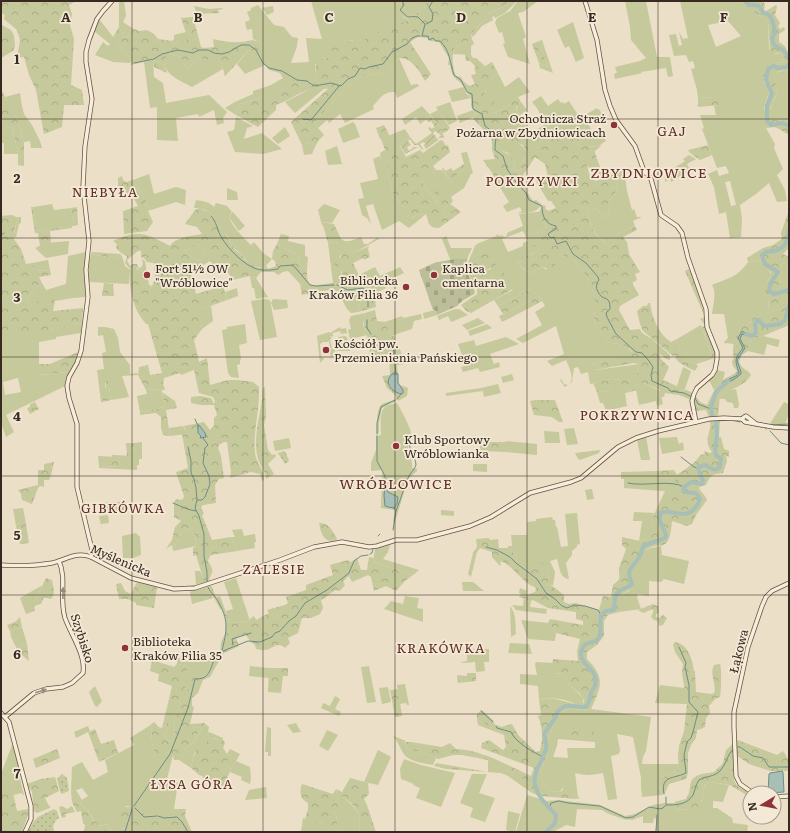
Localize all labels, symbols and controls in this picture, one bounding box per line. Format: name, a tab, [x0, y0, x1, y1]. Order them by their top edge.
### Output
text: A	[61, 7, 71, 26]
text: B	[194, 7, 203, 26]
text: C	[324, 7, 334, 26]
text: D	[456, 7, 466, 26]
text: E	[588, 7, 597, 26]
text: F	[720, 7, 728, 26]
text: 1	[14, 49, 20, 68]
place label: Ochotnicza Straż Pożarna w Zbydniowicach	[456, 109, 606, 141]
marker: Ochotnicza Straż Pożarna w Zbydniowicach	[609, 120, 619, 130]
district label: GAJ	[657, 121, 687, 140]
district label: ZBYDNIOWICE	[590, 162, 708, 182]
text: 2	[14, 168, 21, 187]
district label: POKRZYWKI	[485, 171, 579, 190]
district label: NIEBYŁA	[72, 182, 138, 201]
place label: Fort 51½ OW "Wróblowice"	[155, 259, 233, 291]
place label: Kaplica cmentarna	[442, 259, 505, 291]
marker: Fort 51½ OW "Wróblowice"	[142, 270, 152, 280]
marker: Kaplica cmentarna	[429, 270, 439, 280]
place label: Biblioteka Kraków Filia 36	[309, 271, 399, 303]
marker: Biblioteka Kraków Filia 36	[401, 282, 411, 292]
text: 3	[13, 287, 21, 306]
place label: Kościół pw. Przemienienia Pańskiego	[334, 334, 477, 366]
marker: Kościół pw. Przemienienia Pańskiego	[321, 345, 331, 355]
district label: POKRZYWNICA	[580, 405, 694, 424]
text: 4	[13, 406, 21, 425]
place label: Klub Sportowy Wróblowianka	[404, 430, 490, 462]
marker: Klub Sportowy Wróblowianka	[391, 441, 401, 451]
district label: WRÓBLOWICE	[339, 473, 453, 493]
district label: GIBKÓWKA	[81, 498, 165, 517]
text: 5	[13, 525, 21, 544]
street label: Myślenicka	[88, 539, 155, 581]
district label: ZALESIE	[242, 559, 306, 578]
one-way arrow	[60, 586, 66, 599]
street label: Szybisko	[67, 611, 99, 665]
street label: Łąkowa	[724, 627, 752, 675]
place label: Biblioteka Kraków Filia 35	[133, 632, 222, 664]
district label: KRAKÓWKA	[396, 638, 486, 657]
marker: Biblioteka Kraków Filia 35	[120, 643, 130, 653]
text: 6	[13, 644, 21, 663]
one-way arrow	[35, 688, 47, 694]
text: 7	[13, 763, 21, 782]
district label: ŁYSA GÓRA	[151, 774, 233, 793]
north arrow	[742, 785, 782, 825]
text: N	[742, 801, 760, 813]

